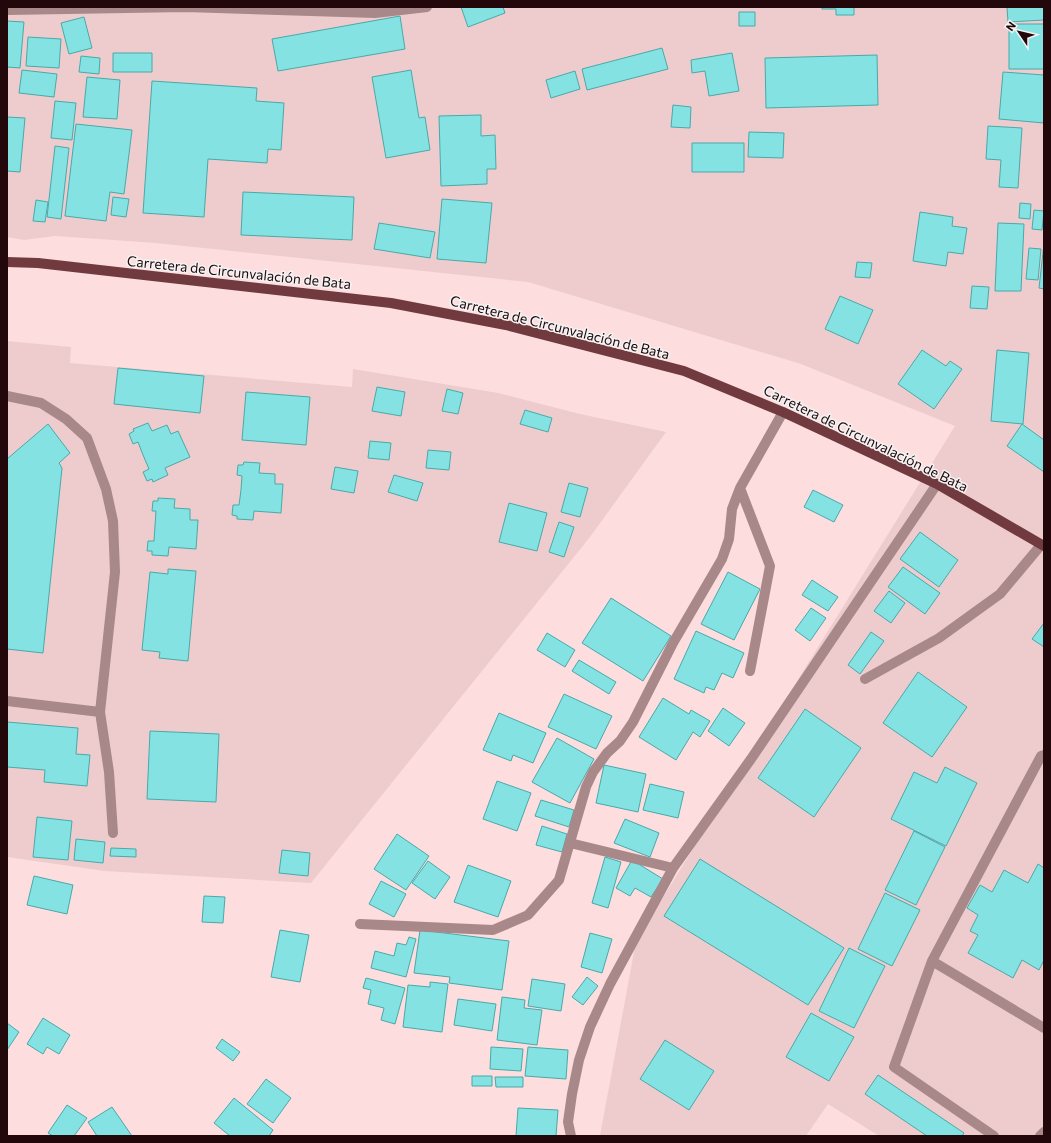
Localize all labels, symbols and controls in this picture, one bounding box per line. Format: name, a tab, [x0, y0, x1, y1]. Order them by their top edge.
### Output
north arrow	[999, 12, 1039, 52]
text: N	[1003, 19, 1018, 33]
street label: Carretera de Circunvalación de Bata	[126, 252, 352, 292]
street label: Carretera de Circunvalación de Bata	[449, 291, 671, 363]
street label: Carretera de Circunvalación de Bata	[761, 381, 971, 495]

